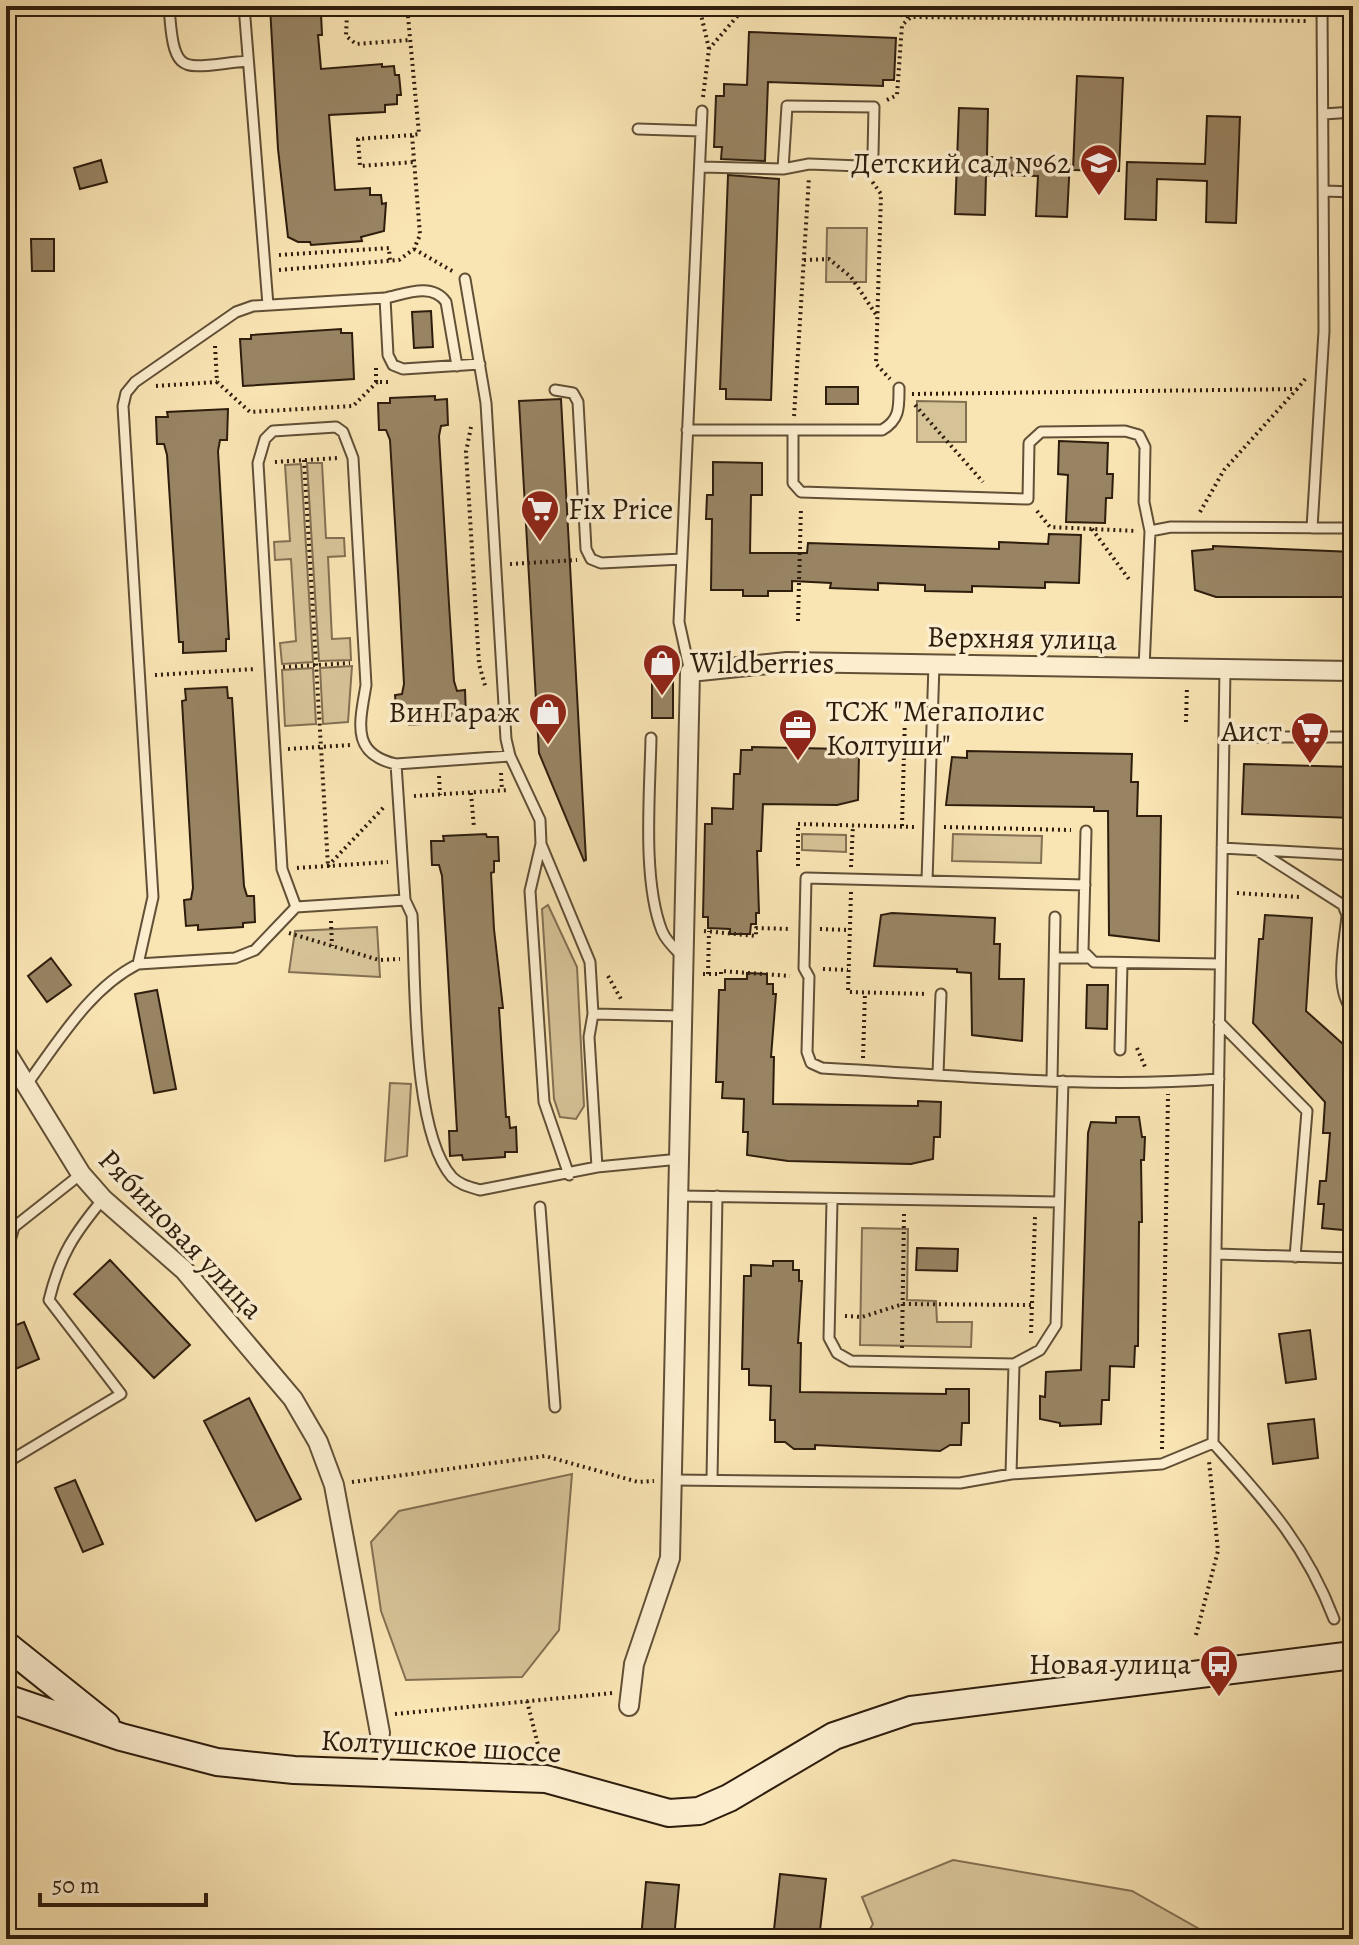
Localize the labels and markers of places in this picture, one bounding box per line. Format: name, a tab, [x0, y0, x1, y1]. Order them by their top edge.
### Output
school or university icon: Детский сад №62	[1078, 142, 1120, 197]
place label: Детский сад №62	[851, 143, 1071, 183]
supermarket icon: Fix Price	[519, 488, 561, 543]
place label: Fix Price	[568, 489, 673, 529]
shop icon: Wildberries	[641, 642, 683, 697]
place label: Wildberries	[689, 643, 834, 683]
shop icon: ВинГараж	[527, 691, 569, 746]
place label: ТСЖ "Мегаполис Колтуши"	[826, 691, 1045, 765]
place label: ВинГараж	[388, 692, 520, 732]
office icon: ТСЖ "Мегаполис Колтуши"	[777, 707, 819, 762]
supermarket icon: Аист	[1289, 710, 1331, 765]
place label: Аист	[1220, 711, 1282, 751]
bus stop icon: Новая улица	[1198, 1643, 1240, 1698]
place label: Новая улица	[1029, 1644, 1191, 1684]

